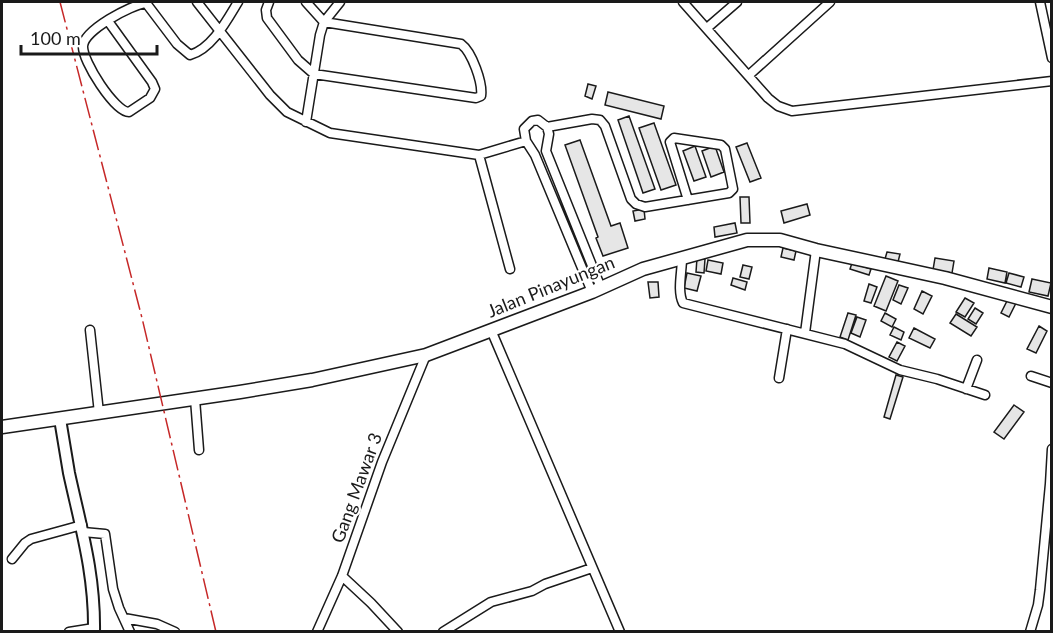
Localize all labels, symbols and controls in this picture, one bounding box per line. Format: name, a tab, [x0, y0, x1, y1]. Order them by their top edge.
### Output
scale bar	[21, 18, 158, 56]
text: 100 m	[30, 27, 81, 49]
street label: Jalan Pinayungan	[484, 250, 618, 322]
street label: Gang Mawar 3	[326, 430, 386, 546]

